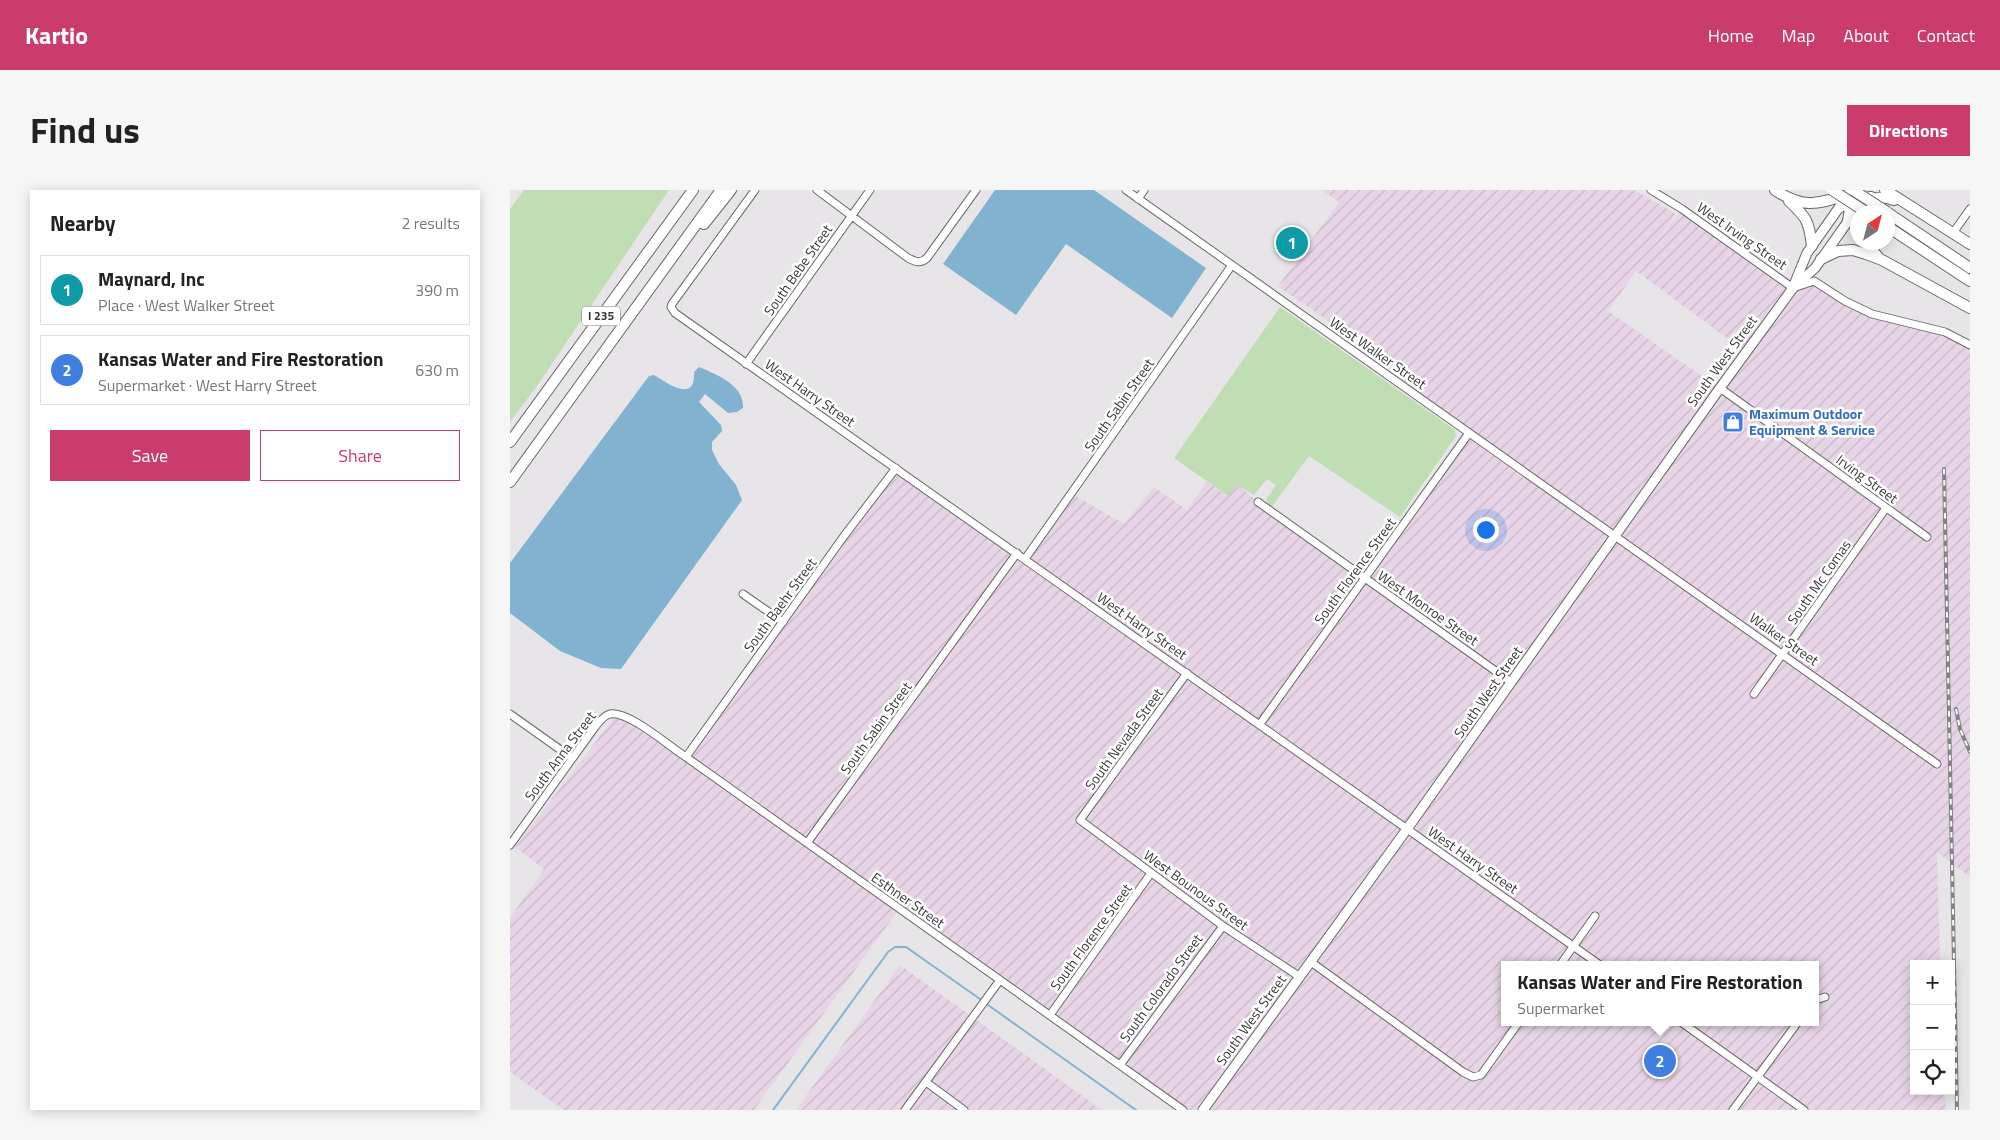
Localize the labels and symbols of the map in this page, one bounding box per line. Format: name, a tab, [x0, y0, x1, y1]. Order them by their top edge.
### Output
street label: West Irving Street	[1693, 197, 1792, 275]
north arrow	[1850, 205, 1895, 250]
street label: South Bebe Street	[758, 220, 837, 320]
pin: 1	[1276, 224, 1308, 262]
road number: I 235	[582, 306, 620, 326]
street label: West Walker Street	[1326, 311, 1431, 394]
street label: South West Street	[1681, 311, 1762, 410]
street label: West Harry Street	[761, 354, 860, 432]
street label: South Sabin Street	[1079, 354, 1159, 456]
place label: Maximum Outdoor Equipment & Service	[1749, 403, 1875, 440]
shop icon: Maximum Outdoor Equipment & Service	[1721, 410, 1745, 434]
street label: Irving Street	[1832, 449, 1903, 508]
street label: South Florence Street	[1309, 513, 1401, 628]
your location	[1473, 517, 1499, 543]
street label: South Mc Comas	[1782, 535, 1856, 628]
street label: South Baehr Street	[738, 553, 821, 656]
street label: West Monroe Street	[1374, 565, 1483, 650]
street label: West Harry Street	[1093, 587, 1192, 665]
street label: Walker Street	[1745, 607, 1823, 670]
street label: South West Street	[1448, 642, 1527, 742]
street label: South Sabin Street	[835, 677, 916, 778]
street label: South Nevada Street	[1079, 683, 1168, 794]
street label: South Anna Street	[519, 706, 600, 805]
street label: West Harry Street	[1424, 821, 1523, 899]
street label: West Bounous Street	[1139, 844, 1253, 935]
street label: Esthner Street	[867, 867, 949, 933]
street label: South Florence Street	[1045, 879, 1137, 994]
street label: South Colorado Street	[1114, 929, 1207, 1046]
street label: South West Street	[1210, 970, 1291, 1069]
pin: 2	[1644, 1042, 1676, 1080]

